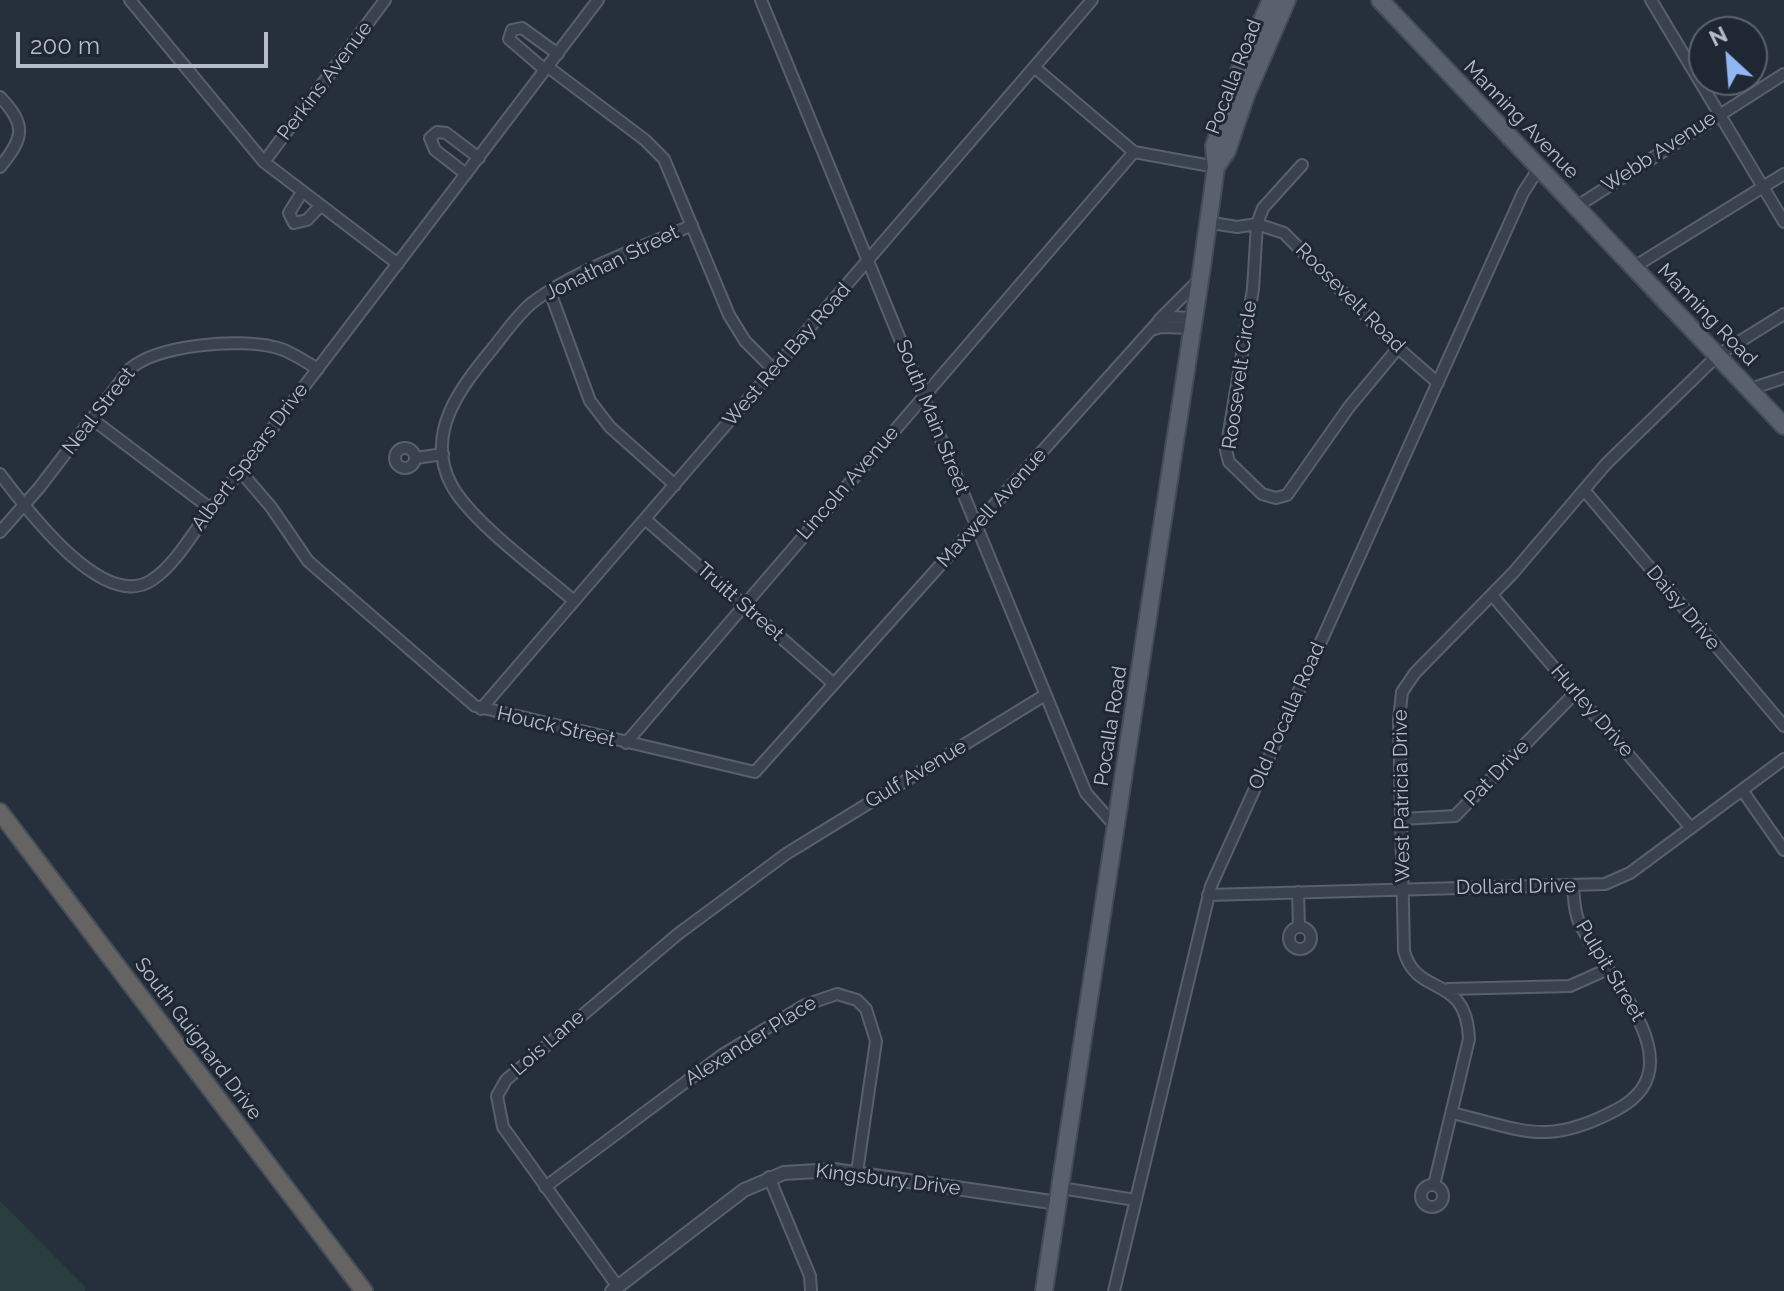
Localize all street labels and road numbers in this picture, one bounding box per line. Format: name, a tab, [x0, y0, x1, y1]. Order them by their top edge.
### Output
street label: Pocalla Road	[1201, 16, 1267, 138]
street label: Perkins Avenue	[273, 17, 377, 145]
street label: Manning Avenue	[1458, 56, 1584, 184]
street label: Webb Avenue	[1597, 106, 1721, 198]
street label: Jonathan Street	[541, 220, 683, 306]
street label: Roosevelt Road	[1290, 238, 1410, 358]
street label: Manning Road	[1652, 259, 1762, 371]
street label: West Red Bay Road	[718, 278, 856, 432]
street label: Roosevelt Circle	[1218, 299, 1262, 451]
street label: South Main Street	[890, 336, 974, 498]
street label: Neal Street	[58, 363, 140, 459]
street label: Albert Spears Drive	[187, 379, 313, 535]
street label: Lincoln Avenue	[792, 421, 904, 545]
street label: Maxwell Avenue	[932, 443, 1052, 573]
street label: Truitt Street	[692, 558, 788, 646]
street label: Daisy Drive	[1641, 561, 1725, 655]
street label: Old Pocalla Road	[1244, 639, 1330, 793]
street label: Hurley Drive	[1545, 660, 1639, 762]
street label: Pocalla Road	[1090, 664, 1132, 788]
street label: Houck Street	[495, 702, 617, 752]
street label: West Patricia Drive	[1388, 709, 1416, 883]
street label: Gulf Avenue	[861, 734, 971, 814]
street label: Pat Drive	[1460, 735, 1534, 811]
street label: Dollard Drive	[1456, 874, 1576, 900]
street label: Pulpit Street	[1570, 916, 1650, 1026]
street label: South Guignard Drive	[129, 953, 267, 1125]
street label: Alexander Place	[681, 991, 821, 1091]
street label: Lois Lane	[507, 1005, 589, 1081]
street label: Kingsbury Drive	[814, 1159, 962, 1201]

